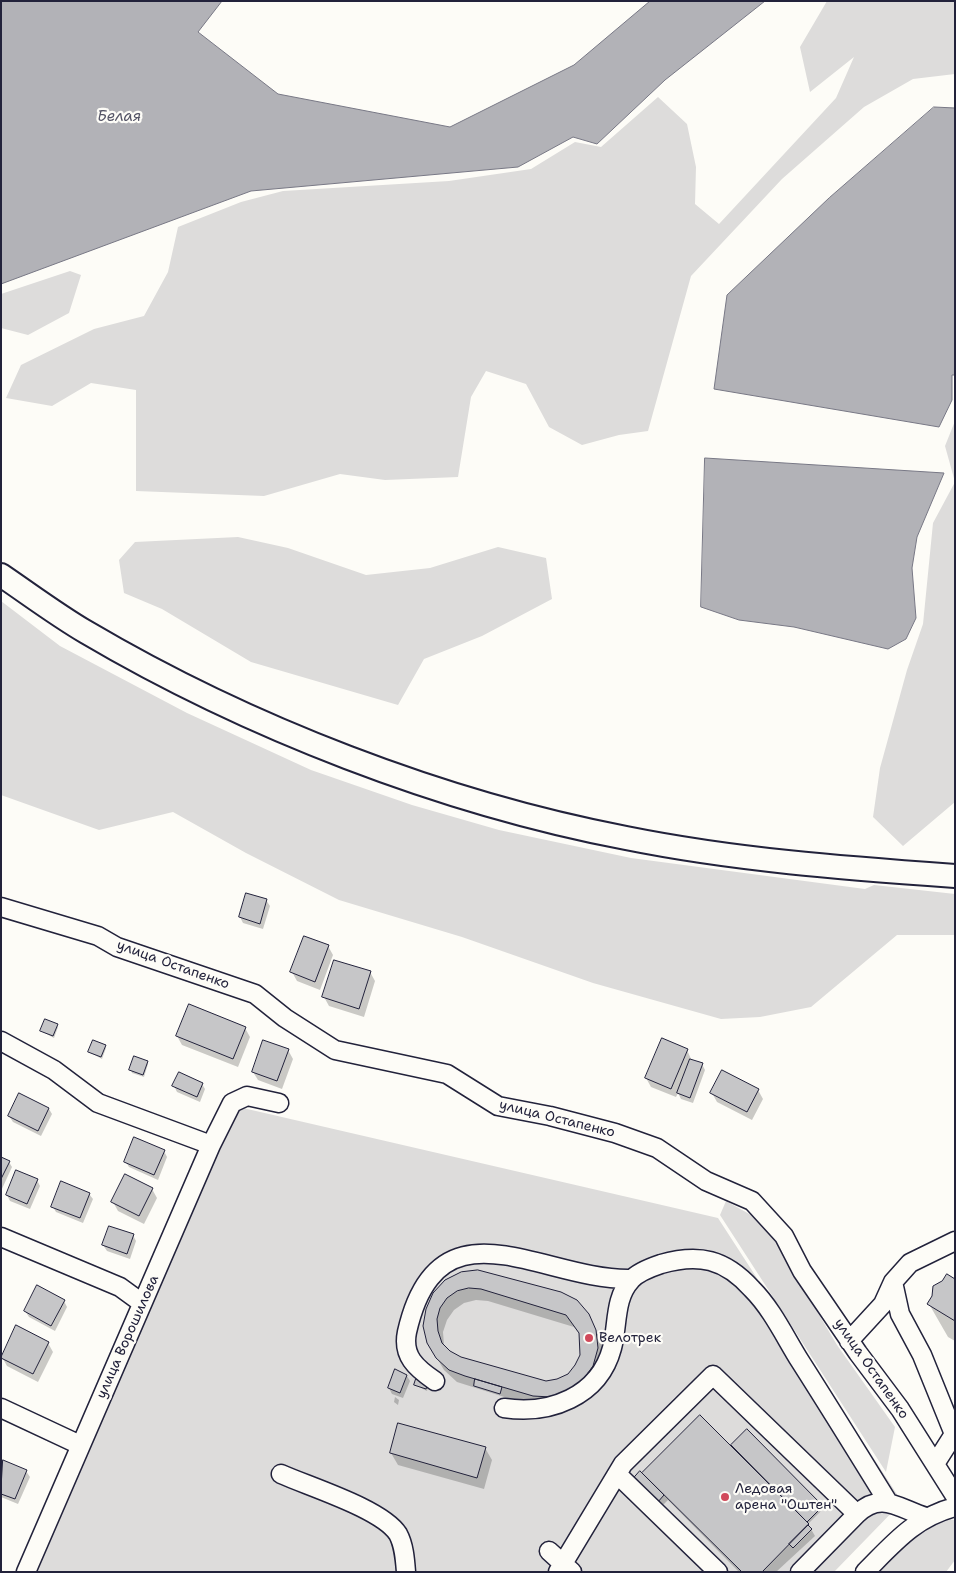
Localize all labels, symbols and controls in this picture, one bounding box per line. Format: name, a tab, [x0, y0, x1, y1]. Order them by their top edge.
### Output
water label: Белая	[97, 108, 141, 126]
street label: улица Остапенко	[114, 937, 232, 993]
street label: улица Остапенко	[497, 1096, 617, 1142]
street label: улица Ворошилова	[93, 1273, 163, 1401]
street label: улица Остапенко	[830, 1316, 912, 1422]
place label: Велотрек	[599, 1330, 661, 1346]
marker: Велотрек	[583, 1332, 595, 1344]
place label: Ледовая арена "Оштен"	[735, 1481, 837, 1514]
marker: Ледовая арена "Оштен"	[719, 1491, 731, 1503]

